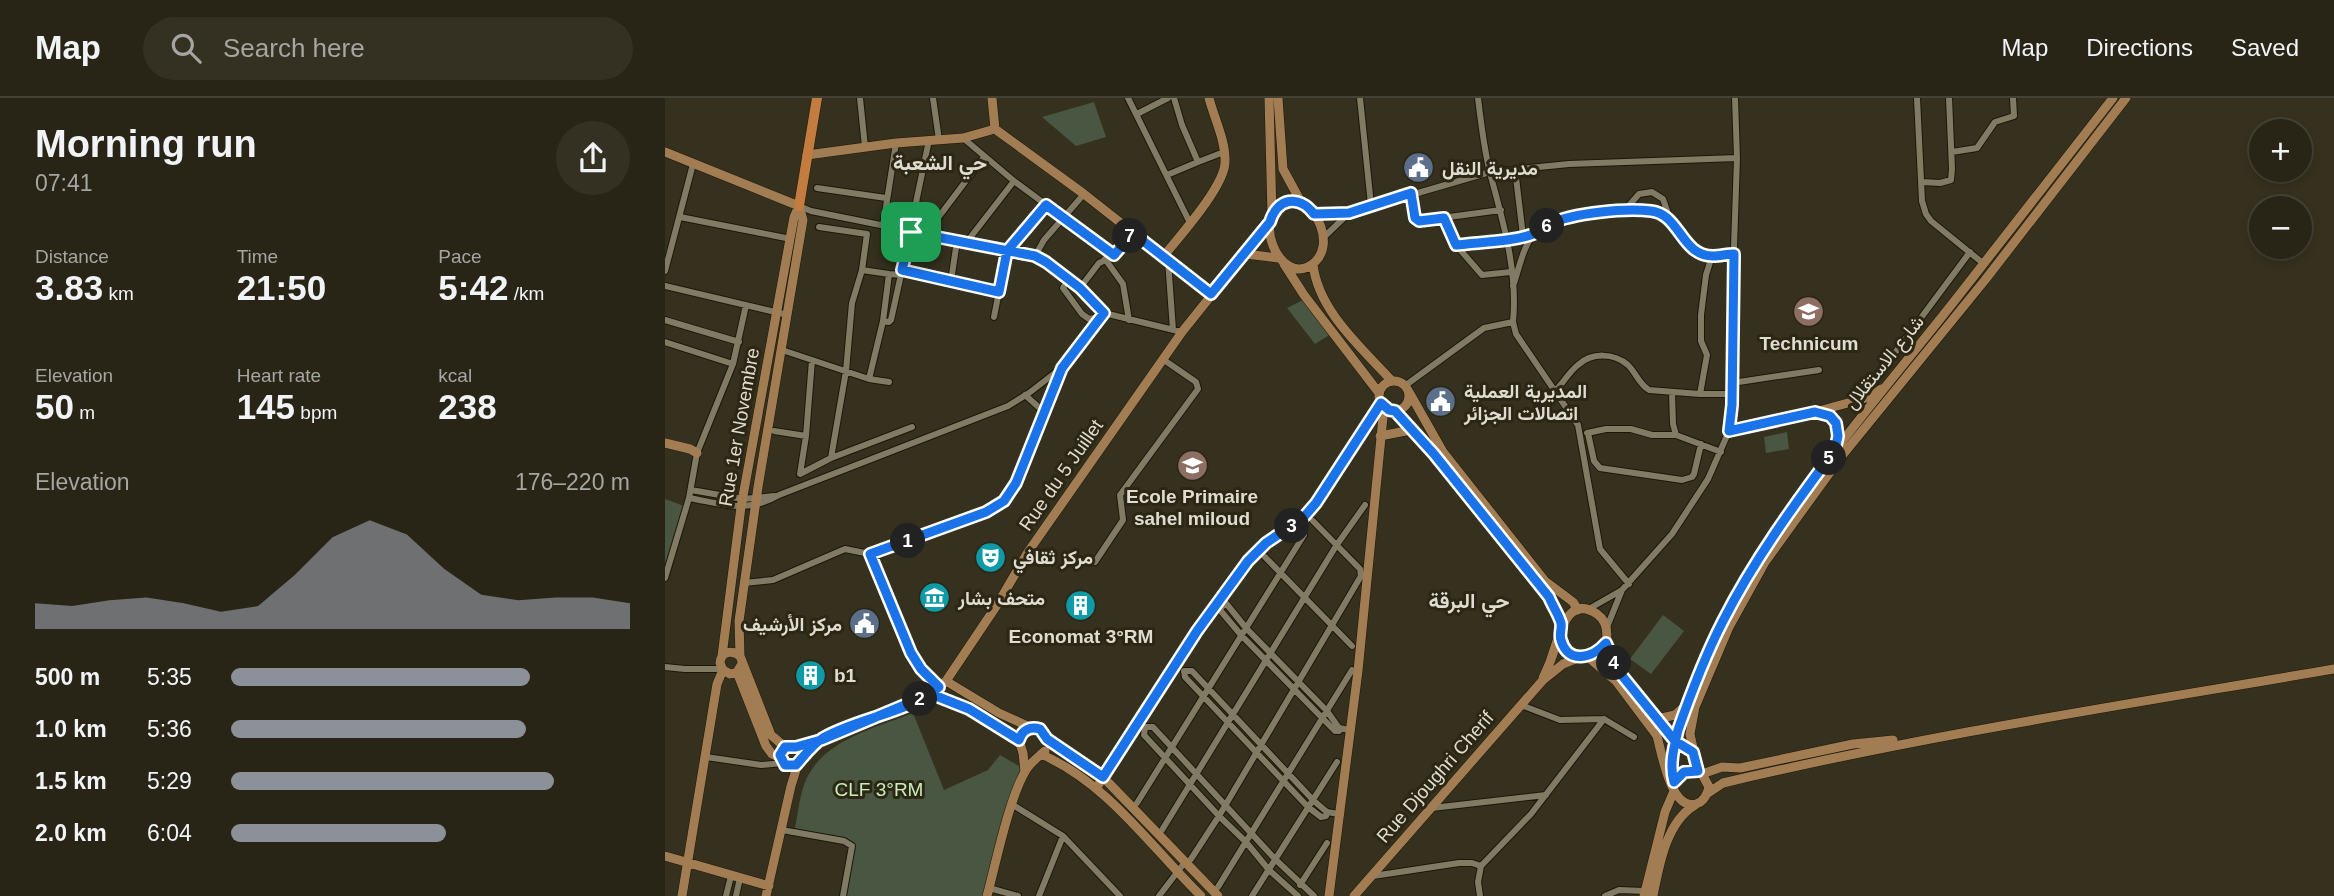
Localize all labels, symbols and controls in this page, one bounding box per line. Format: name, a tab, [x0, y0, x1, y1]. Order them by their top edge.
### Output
search box	[143, 17, 633, 80]
text: Map	[35, 29, 101, 66]
icon: search	[167, 29, 205, 67]
text: Search here	[223, 33, 365, 63]
text: Map	[2002, 34, 2048, 61]
text: Directions	[2086, 34, 2193, 61]
text: Saved	[2231, 34, 2299, 61]
map controls	[2249, 119, 2312, 259]
button: +	[2249, 119, 2312, 182]
button: share	[556, 121, 630, 195]
text: Morning run	[35, 123, 257, 165]
district label: حي الشعبة	[893, 151, 987, 180]
public building icon: مديرية النقل	[1402, 151, 1436, 185]
place label: مديرية النقل	[1442, 158, 1538, 181]
text: 07:41	[35, 170, 93, 196]
button: −	[2249, 196, 2312, 259]
pin	[881, 202, 941, 262]
pin: 6	[1529, 208, 1565, 244]
icon: arrive	[892, 213, 930, 251]
text: 6	[1541, 215, 1552, 236]
pin: 7	[1113, 218, 1147, 254]
text: 7	[1124, 225, 1135, 246]
text: Distance	[35, 246, 109, 267]
text: Time	[237, 246, 278, 267]
text: Pace	[438, 246, 482, 267]
text: 3.83	[35, 268, 103, 307]
text: 21:50	[237, 268, 326, 307]
text: 5:42	[438, 268, 508, 307]
text: km	[103, 283, 134, 304]
text: /km	[508, 283, 544, 304]
school or university icon: Technicum	[1792, 295, 1826, 329]
street label: شارع الاستقلال	[1840, 311, 1930, 414]
place label: Technicum	[1760, 333, 1858, 354]
street label: Rue 1er Novembre	[715, 346, 763, 508]
text: Elevation	[35, 365, 113, 386]
text: Heart rate	[237, 365, 321, 386]
text: kcal	[438, 365, 472, 386]
place label: المديرية العملية اتصالات الجزائر	[1463, 381, 1587, 426]
public building icon: المديرية العملية اتصالات الجزائر	[1424, 385, 1458, 419]
text: 50	[35, 387, 74, 426]
text: 145	[237, 387, 295, 426]
text: 238	[438, 387, 497, 426]
text: m	[74, 402, 95, 423]
text: bpm	[295, 402, 337, 423]
street label: Rue du 5 Juillet	[1015, 415, 1108, 535]
pin: 5	[1811, 440, 1847, 476]
text: 5	[1823, 447, 1834, 468]
school or university icon: Ecole Primaire sahel miloud	[1175, 448, 1209, 482]
text: Elevation	[35, 469, 130, 495]
text: 176–220 m	[515, 469, 630, 495]
place label: Ecole Primaire sahel miloud	[1126, 486, 1258, 529]
pin: 3	[1275, 508, 1309, 544]
text: 3	[1286, 515, 1297, 536]
pin: 1	[891, 524, 925, 558]
text: 1	[902, 530, 913, 551]
theatre icon: مركز ثقافي	[973, 540, 1007, 574]
place label: مركز ثقافي	[1013, 547, 1093, 574]
museum icon: متحف بشار	[918, 581, 952, 615]
place label: متحف بشار	[957, 588, 1045, 611]
building icon: Economat 3°RM	[1064, 588, 1098, 622]
district label: حي البرقة	[1429, 589, 1509, 618]
public building icon: مركز الأرشيف	[848, 607, 882, 641]
place label: مركز الأرشيف	[743, 614, 842, 637]
place label: Economat 3°RM	[1009, 626, 1153, 647]
pin: 4	[1597, 646, 1632, 680]
text: 4	[1608, 652, 1619, 673]
building icon: b1	[794, 658, 828, 692]
text: 500 m	[35, 664, 100, 690]
text: 5:35	[147, 664, 192, 690]
place label: b1	[834, 665, 857, 686]
pin: 2	[903, 682, 937, 716]
text: 2	[914, 688, 925, 709]
street label: Rue Djoughri Cherif	[1372, 707, 1498, 847]
text: 1.0 km	[35, 716, 107, 742]
text: 5:36	[147, 716, 192, 742]
text: 1.5 km	[35, 768, 107, 794]
text: 5:29	[147, 768, 192, 794]
park label: CLF 3°RM	[835, 779, 923, 800]
text: 2.0 km	[35, 820, 107, 846]
text: 6:04	[147, 820, 192, 846]

